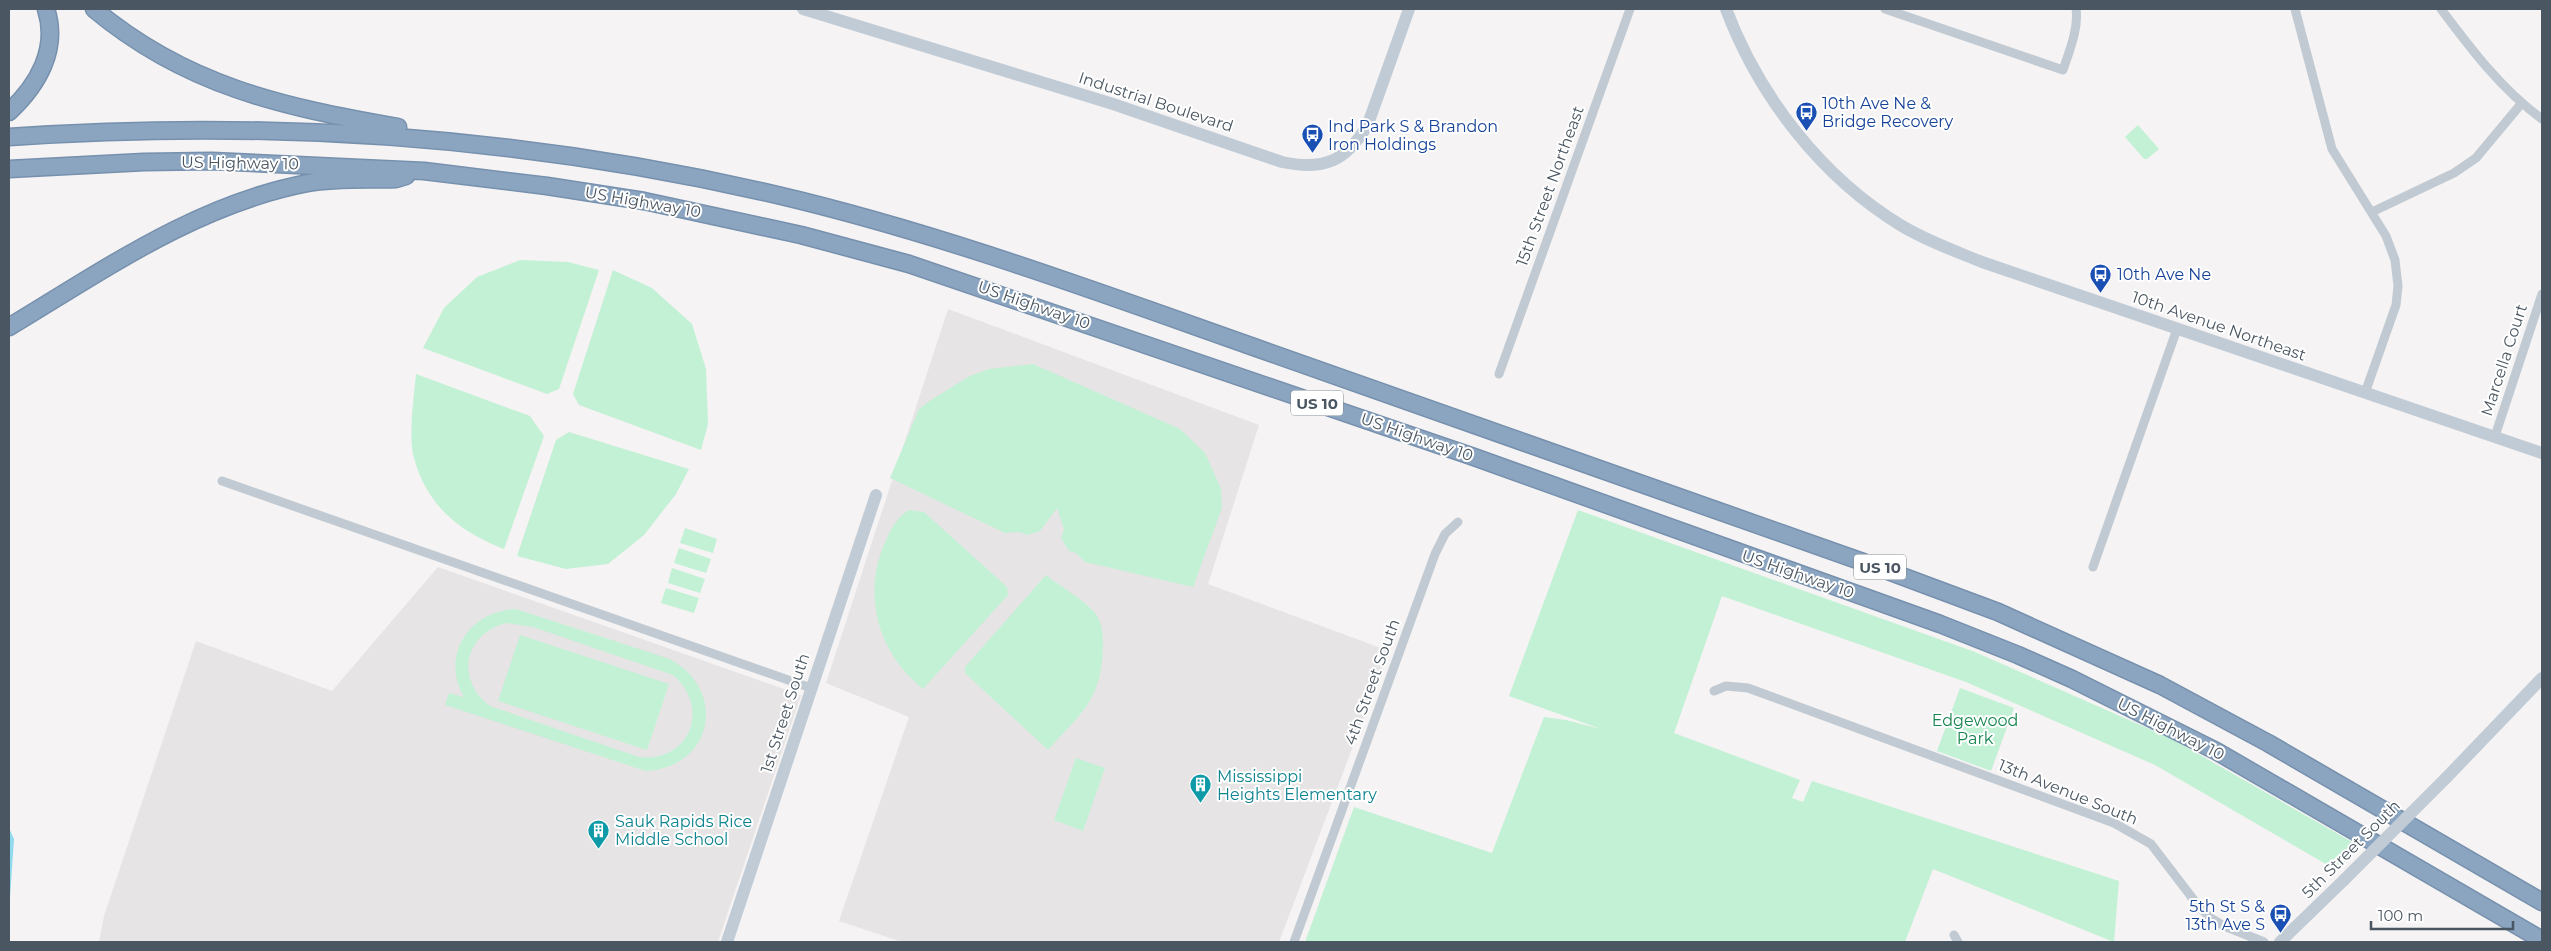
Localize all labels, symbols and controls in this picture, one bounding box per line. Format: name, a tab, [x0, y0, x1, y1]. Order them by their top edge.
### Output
street label: Industrial Boulevard	[1076, 68, 1236, 136]
place label: 10th Ave Ne & Bridge Recovery	[1822, 94, 1954, 131]
bus stop icon: 10th Ave Ne & Bridge Recovery	[1794, 100, 1818, 131]
street label: 15th Street Northeast	[1512, 103, 1588, 269]
place label: Ind Park S & Brandon Iron Holdings	[1328, 117, 1498, 154]
bus stop icon: Ind Park S & Brandon Iron Holdings	[1300, 123, 1324, 154]
street label: US Highway 10	[181, 152, 299, 174]
street label: US Highway 10	[583, 182, 703, 222]
bus stop icon: 10th Ave Ne	[2089, 262, 2113, 293]
place label: 10th Ave Ne	[2117, 265, 2211, 284]
street label: US Highway 10	[975, 277, 1093, 333]
street label: 10th Avenue Northeast	[2129, 287, 2309, 365]
street label: Marcella Court	[2477, 301, 2531, 418]
road number: US 10	[1291, 390, 1343, 416]
street label: US Highway 10	[1358, 409, 1476, 465]
street label: US Highway 10	[1739, 546, 1857, 602]
road number: US 10	[1854, 554, 1906, 580]
street label: 4th Street South	[1340, 616, 1404, 748]
street label: 1st Street South	[757, 651, 813, 775]
street label: US Highway 10	[2114, 694, 2228, 764]
park label: Edgewood Park	[1932, 711, 2018, 748]
street label: 13th Avenue South	[1995, 755, 2141, 829]
place label: Mississippi Heights Elementary	[1217, 767, 1377, 804]
building icon: Mississippi Heights Elementary	[1189, 773, 1213, 804]
street label: 5th Street South	[2298, 796, 2404, 902]
place label: Sauk Rapids Rice Middle School	[615, 812, 752, 849]
building icon: Sauk Rapids Rice Middle School	[587, 818, 611, 849]
place label: 5th St S & 13th Ave S	[2186, 897, 2265, 934]
scale bar	[2371, 898, 2514, 930]
bus stop icon: 5th St S & 13th Ave S	[2269, 903, 2293, 934]
text: 100 m	[2378, 906, 2423, 925]

